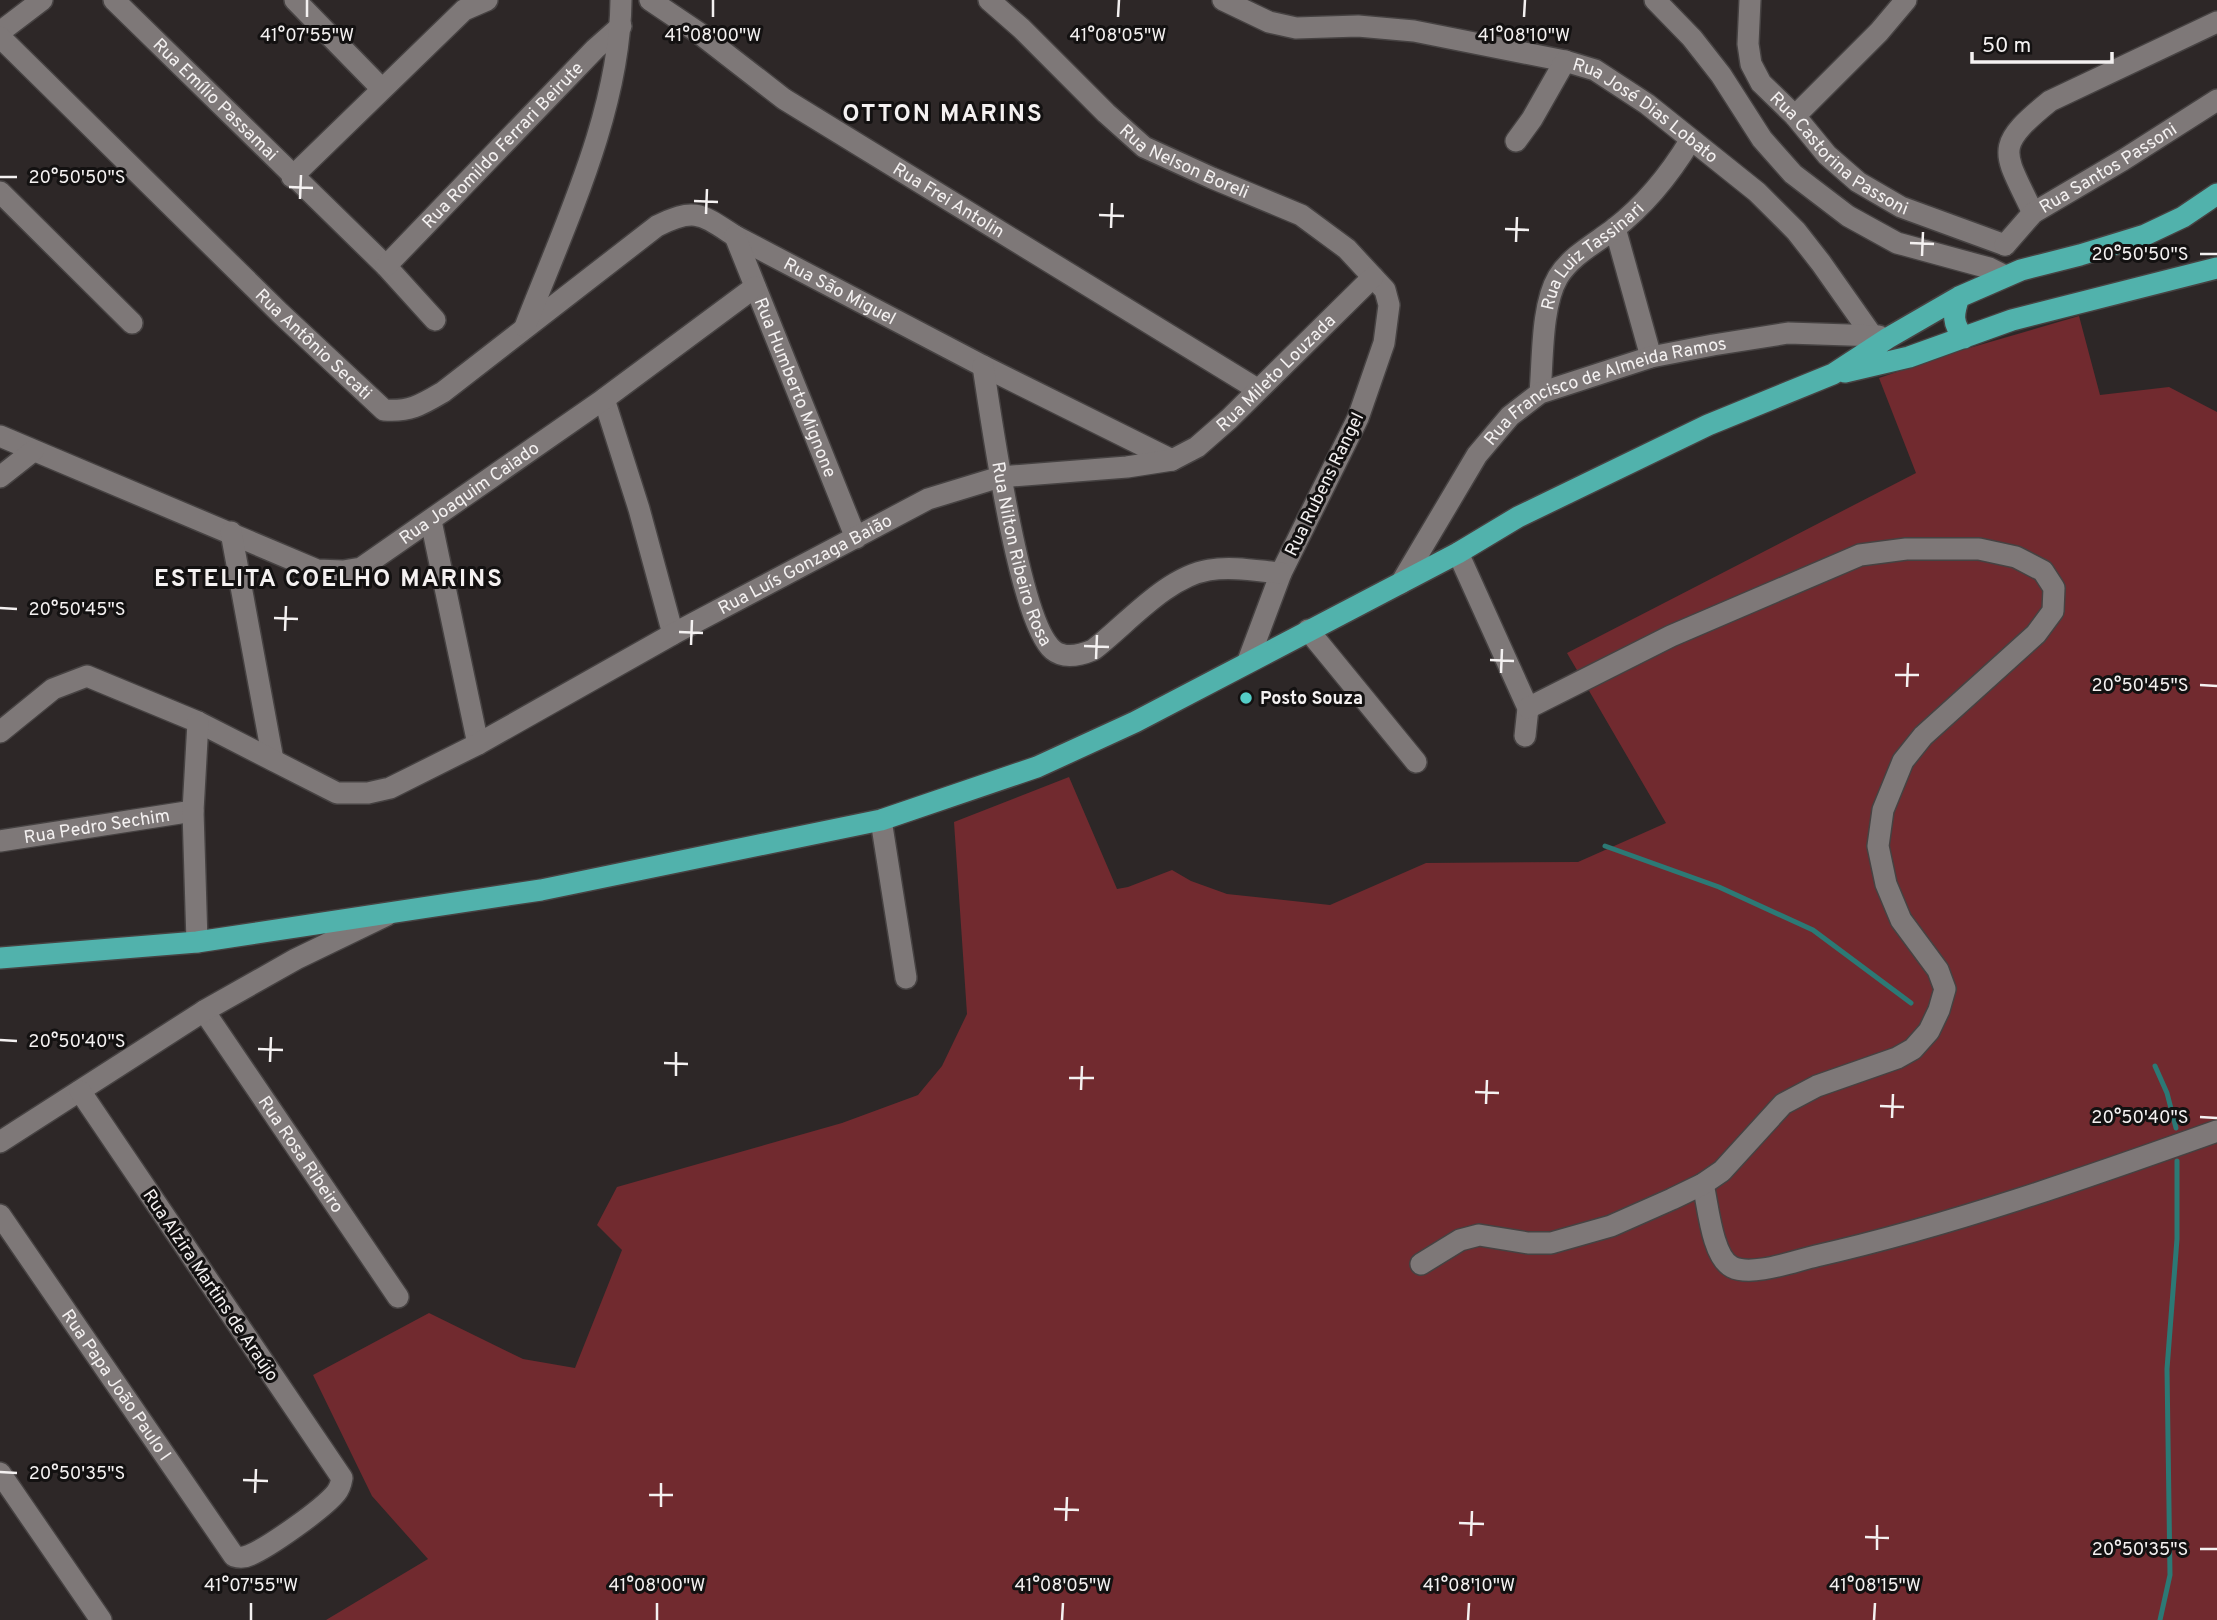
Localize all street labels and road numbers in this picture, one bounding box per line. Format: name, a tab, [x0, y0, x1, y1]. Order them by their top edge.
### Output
street label: Rua Emílio Passamai	[147, 34, 282, 167]
street label: Rua José Dias Lobato	[1570, 54, 1722, 169]
street label: Rua Romildo Ferrari Beirute	[418, 58, 589, 234]
street label: Rua Castorina Passoni	[1764, 88, 1911, 222]
street label: Rua Santos Passoni	[2036, 118, 2182, 220]
street label: Rua Nelson Boreli	[1114, 120, 1252, 205]
street label: Rua Frei Antolin	[888, 158, 1008, 244]
street label: Rua Luiz Tassinari	[1537, 198, 1650, 313]
street label: Rua São Miguel	[779, 253, 899, 331]
street label: Rua Antônio Secati	[249, 285, 376, 406]
street label: Rua Humberto Mignone	[748, 294, 841, 481]
street label: Rua Mileto Louzada	[1212, 310, 1341, 438]
street label: Rua Francisco de Almeida Ramos	[1480, 333, 1728, 451]
street label: Rua Rubens Rangel	[1281, 409, 1370, 560]
street label: Rua Joaquim Caiado	[395, 437, 544, 551]
street label: Rua Nilton Ribeiro Rosa	[985, 460, 1056, 651]
street label: Rua Luís Gonzaga Baião	[715, 510, 897, 621]
street label: Rua Pedro Sechim	[22, 805, 172, 850]
street label: Rua Rosa Ribeiro	[252, 1092, 348, 1218]
street label: Rua Alzira Martins de Araújo	[137, 1185, 283, 1386]
street label: Rua Papa João Paulo I	[55, 1305, 175, 1466]

